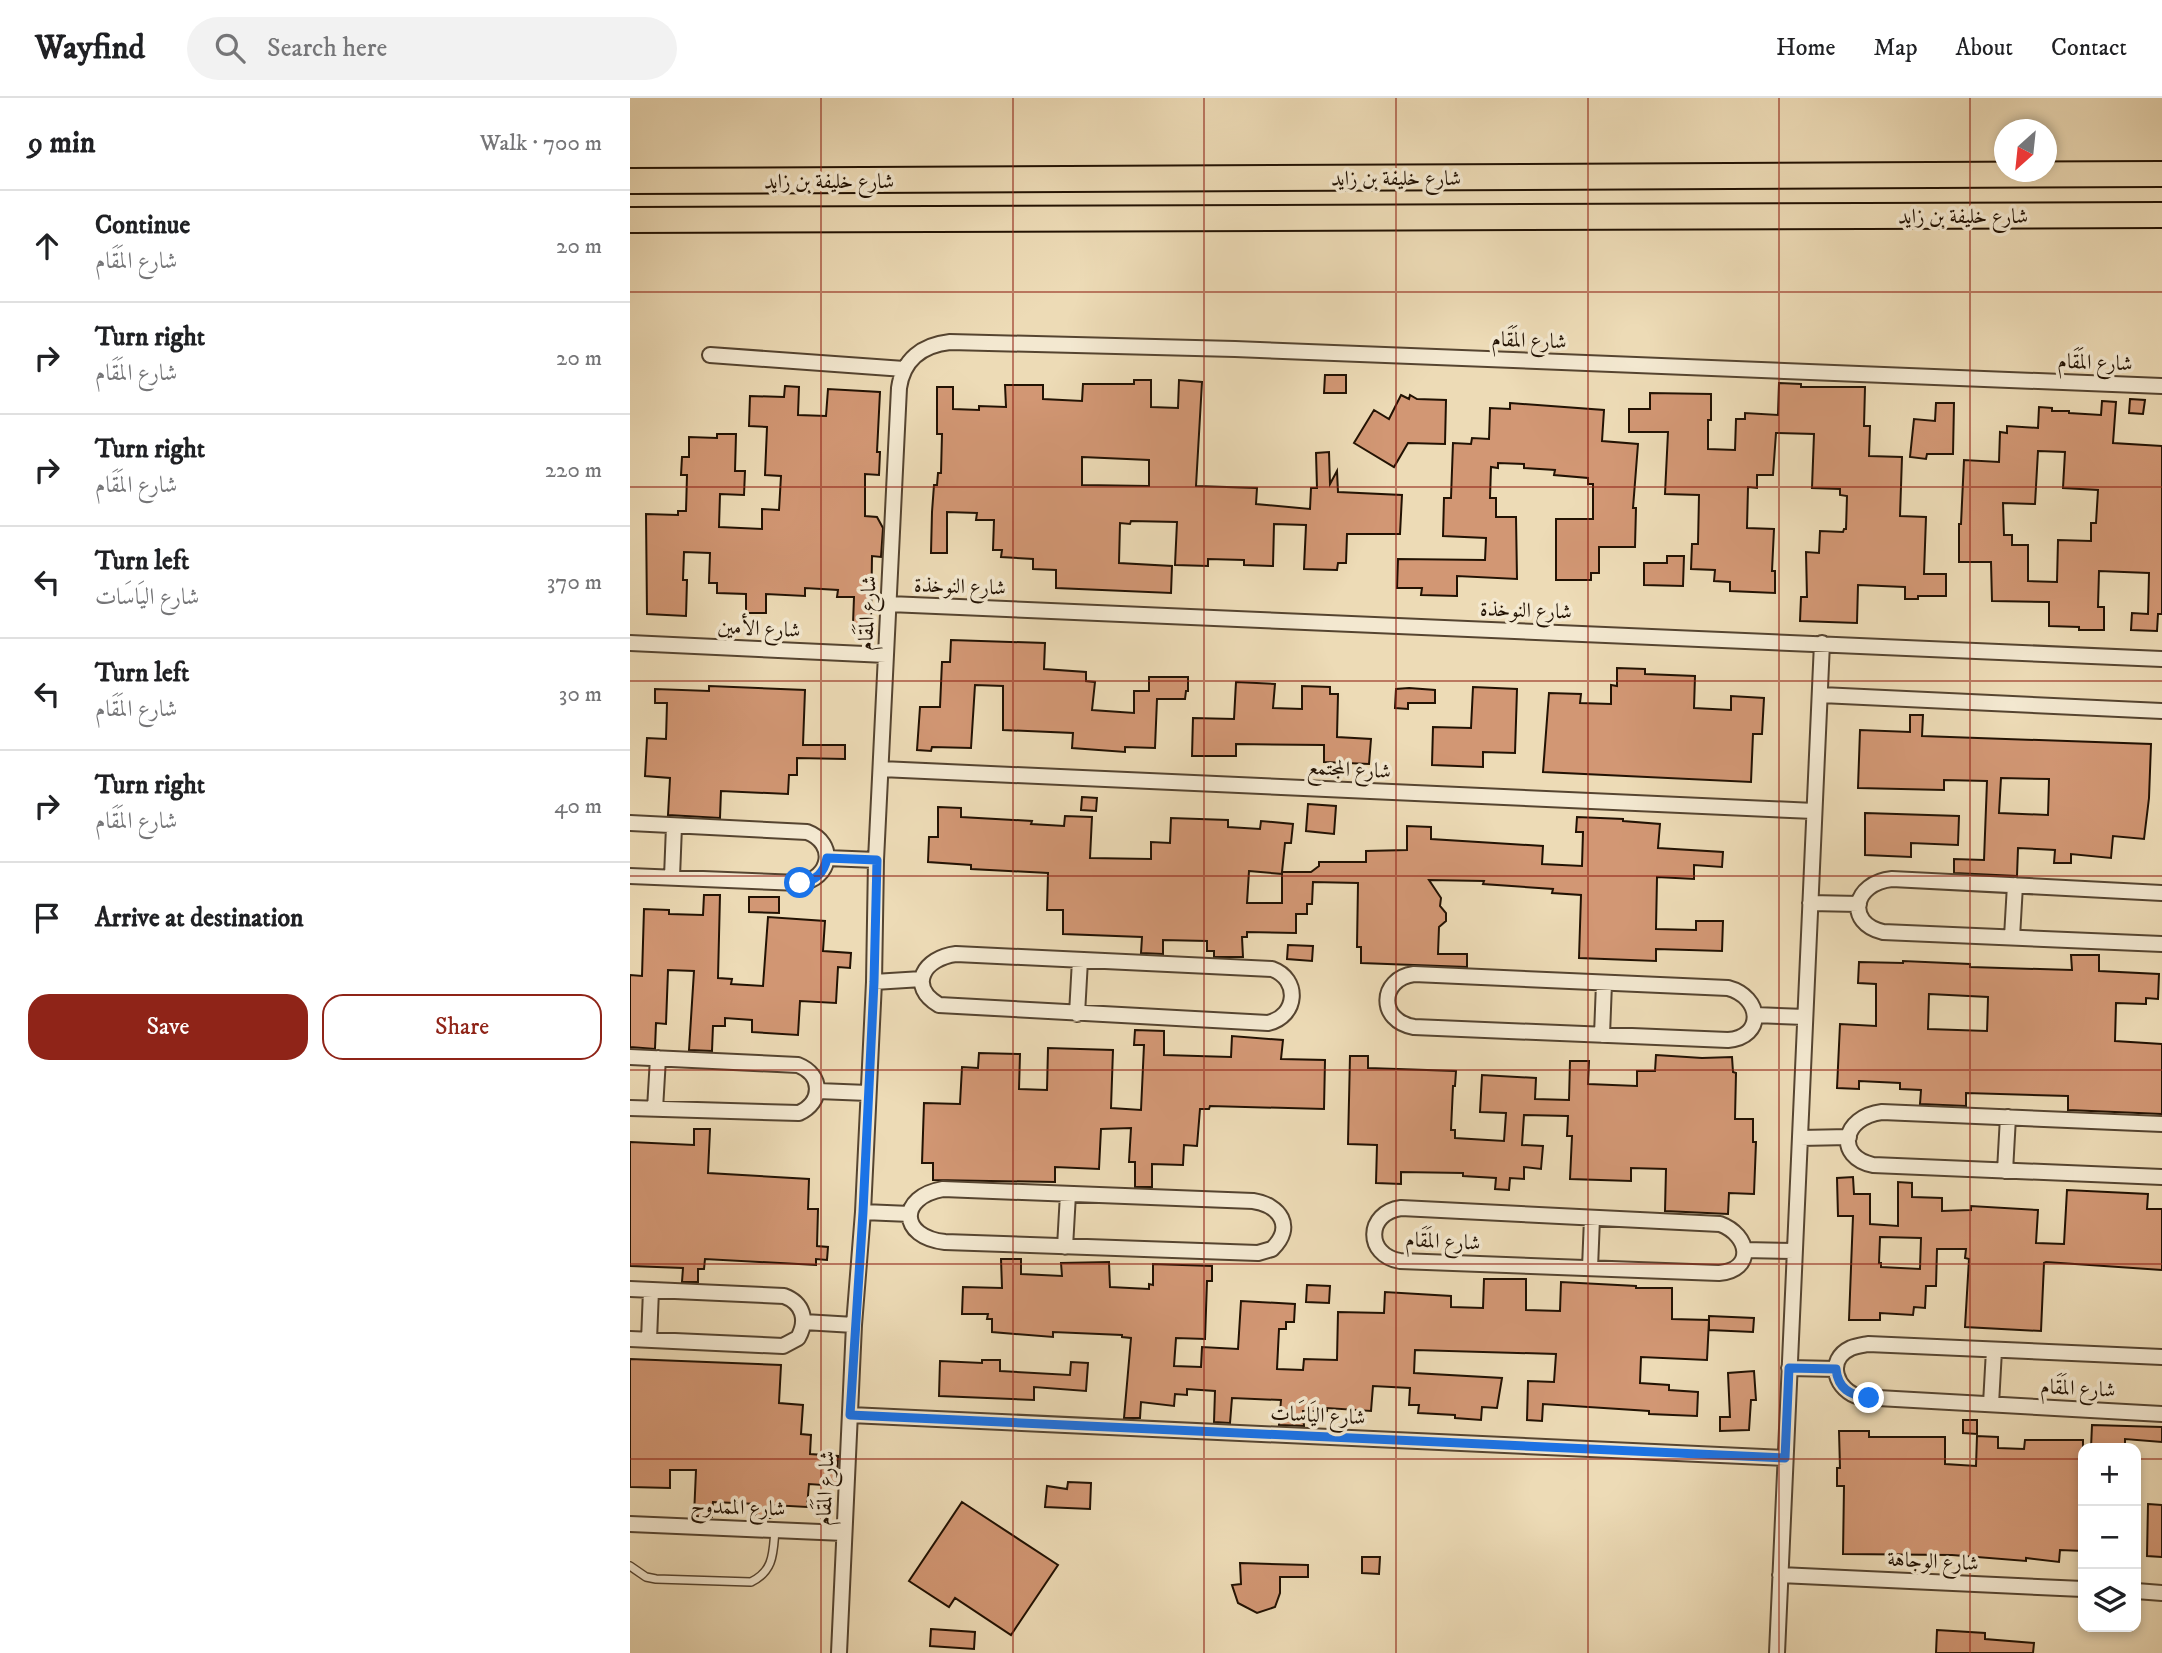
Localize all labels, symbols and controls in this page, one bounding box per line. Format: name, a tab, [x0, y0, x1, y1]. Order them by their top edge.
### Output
search box	[187, 17, 677, 80]
text: Wayfind	[35, 28, 145, 69]
icon: search	[211, 29, 249, 67]
text: Search here	[267, 32, 387, 65]
text: Home	[1776, 33, 1835, 63]
text: Map	[1873, 33, 1918, 63]
text: About	[1956, 33, 2013, 63]
text: Contact	[2051, 33, 2127, 63]
north arrow	[1994, 119, 2057, 182]
text: 9 min	[28, 125, 95, 162]
text: Walk · 700 m	[480, 129, 602, 158]
street label: شارع خليفة بن زايد	[1331, 166, 1461, 196]
street label: شارع خليفة بن زايد	[764, 169, 894, 199]
street label: شارع خليفة بن زايد	[1898, 204, 2028, 234]
text: Continue	[95, 209, 190, 242]
icon: ahead	[28, 227, 66, 265]
text: 20 m	[556, 232, 602, 261]
text: شارع المَقَام	[95, 247, 177, 276]
text: Turn right	[95, 321, 205, 354]
street label: شارع المَقَام	[1491, 324, 1567, 359]
icon: right	[28, 339, 66, 377]
text: 20 m	[556, 344, 602, 373]
street label: شارع المَقَام	[2057, 346, 2133, 381]
text: شارع المَقَام	[95, 359, 177, 388]
text: Turn right	[95, 433, 205, 466]
icon: right	[28, 451, 66, 489]
text: 220 m	[545, 456, 602, 485]
text: شارع المَقَام	[95, 471, 177, 500]
text: Turn left	[95, 545, 189, 578]
icon: left	[28, 563, 66, 601]
text: 370 m	[547, 568, 602, 597]
street label: شارع النوخذة	[913, 572, 1006, 606]
street label: شارع المَقَام	[850, 575, 887, 651]
text: شارع اليَاسَات	[95, 583, 199, 612]
street label: شارع النوخذة	[1479, 596, 1572, 630]
street label: شارع الأمين	[717, 611, 801, 648]
text: Turn left	[95, 657, 189, 690]
icon: left	[28, 675, 66, 713]
text: 30 m	[559, 680, 602, 709]
text: شارع المَقَام	[95, 695, 177, 724]
street label: شارع المجتمع	[1306, 755, 1392, 790]
text: Turn right	[95, 769, 205, 802]
icon: right	[28, 787, 66, 825]
text: 40 m	[554, 792, 602, 821]
text: شارع المَقَام	[95, 807, 177, 836]
route start	[784, 867, 815, 898]
icon: arrive	[28, 899, 66, 937]
text: Arrive at destination	[95, 902, 304, 935]
button: Save	[28, 994, 308, 1060]
button: Share	[322, 994, 602, 1060]
street label: شارع المَقَام	[1405, 1224, 1481, 1261]
street label: شارع المَقَام	[2040, 1371, 2116, 1408]
route end	[1853, 1382, 1884, 1413]
street label: شارع اليَاسَات	[1269, 1398, 1366, 1435]
map controls	[2078, 1443, 2141, 1632]
button: +	[2078, 1443, 2141, 1506]
street label: شارع المَقَام	[808, 1450, 845, 1526]
street label: شارع الممدوح	[690, 1493, 786, 1528]
button: −	[2078, 1506, 2141, 1569]
street label: شارع الوجاهة	[1886, 1547, 1979, 1581]
button: layers	[2078, 1569, 2141, 1632]

